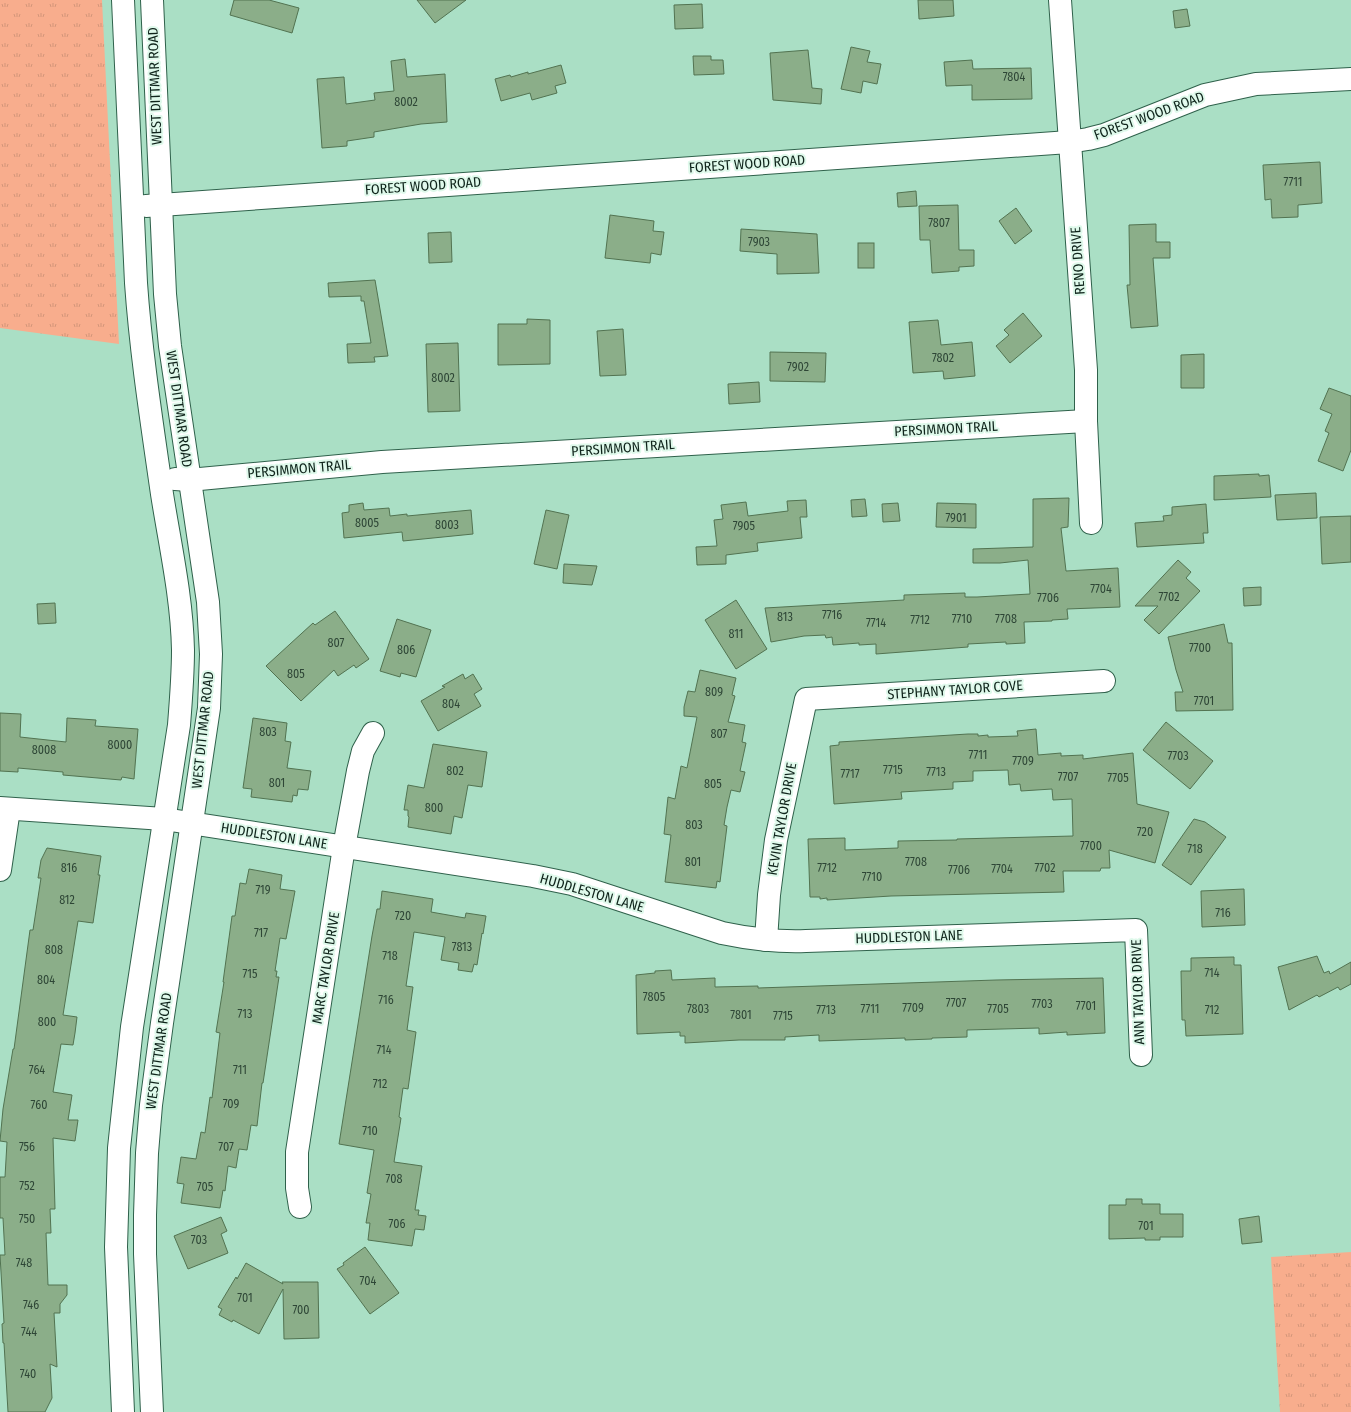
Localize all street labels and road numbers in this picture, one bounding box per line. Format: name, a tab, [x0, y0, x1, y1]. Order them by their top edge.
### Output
street label: WEST DITTMAR ROAD	[144, 27, 166, 145]
street label: FOREST WOOD ROAD	[1091, 88, 1207, 144]
street label: FOREST WOOD ROAD	[688, 151, 806, 177]
street label: FOREST WOOD ROAD	[364, 173, 482, 199]
street label: RENO DRIVE	[1067, 226, 1089, 295]
street label: WEST DITTMAR ROAD	[162, 350, 196, 468]
street label: PERSIMMON TRAIL	[894, 418, 998, 440]
street label: PERSIMMON TRAIL	[571, 436, 675, 460]
street label: PERSIMMON TRAIL	[247, 456, 351, 482]
street label: WEST DITTMAR ROAD	[188, 671, 218, 789]
street label: STEPHANY TAYLOR COVE	[887, 677, 1024, 703]
street label: KEVIN TAYLOR DRIVE	[764, 761, 800, 877]
street label: HUDDLESTON LANE	[220, 819, 329, 853]
street label: HUDDLESTON LANE	[538, 870, 646, 916]
street label: MARC TAYLOR DRIVE	[309, 910, 343, 1025]
street label: HUDDLESTON LANE	[855, 927, 963, 947]
street label: ANN TAYLOR DRIVE	[1128, 939, 1148, 1045]
street label: WEST DITTMAR ROAD	[142, 992, 176, 1110]

